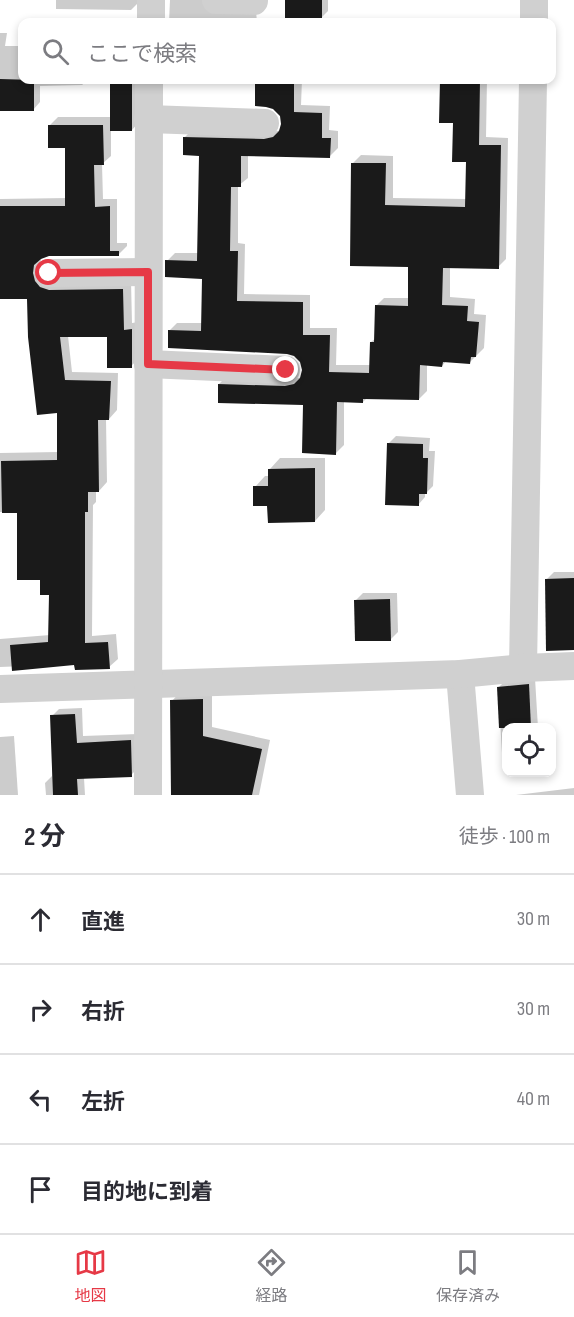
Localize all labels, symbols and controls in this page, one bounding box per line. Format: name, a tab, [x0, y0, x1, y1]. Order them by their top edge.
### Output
search box	[18, 18, 556, 84]
icon: search	[39, 35, 72, 68]
text: ここで検索	[87, 41, 197, 68]
route start	[35, 259, 61, 285]
route end	[272, 356, 298, 382]
map controls	[502, 723, 556, 777]
button: locate	[502, 723, 556, 777]
text: 2 分	[24, 822, 65, 853]
text: 徒歩 · 100 m	[459, 825, 550, 849]
icon: ahead	[24, 903, 57, 936]
text: 30 m	[517, 907, 550, 931]
text: 直進	[81, 909, 125, 936]
icon: right	[24, 993, 57, 1026]
text: 30 m	[517, 997, 550, 1021]
text: 右折	[81, 999, 125, 1026]
icon: left	[24, 1083, 57, 1116]
text: 40 m	[517, 1087, 550, 1111]
text: 左折	[81, 1089, 125, 1116]
icon: arrive	[24, 1173, 57, 1206]
text: 目的地に到着	[81, 1179, 213, 1206]
tab: 地図	[74, 1246, 107, 1306]
tab: 経路	[255, 1246, 288, 1306]
tab: 保存済み	[436, 1246, 500, 1306]

